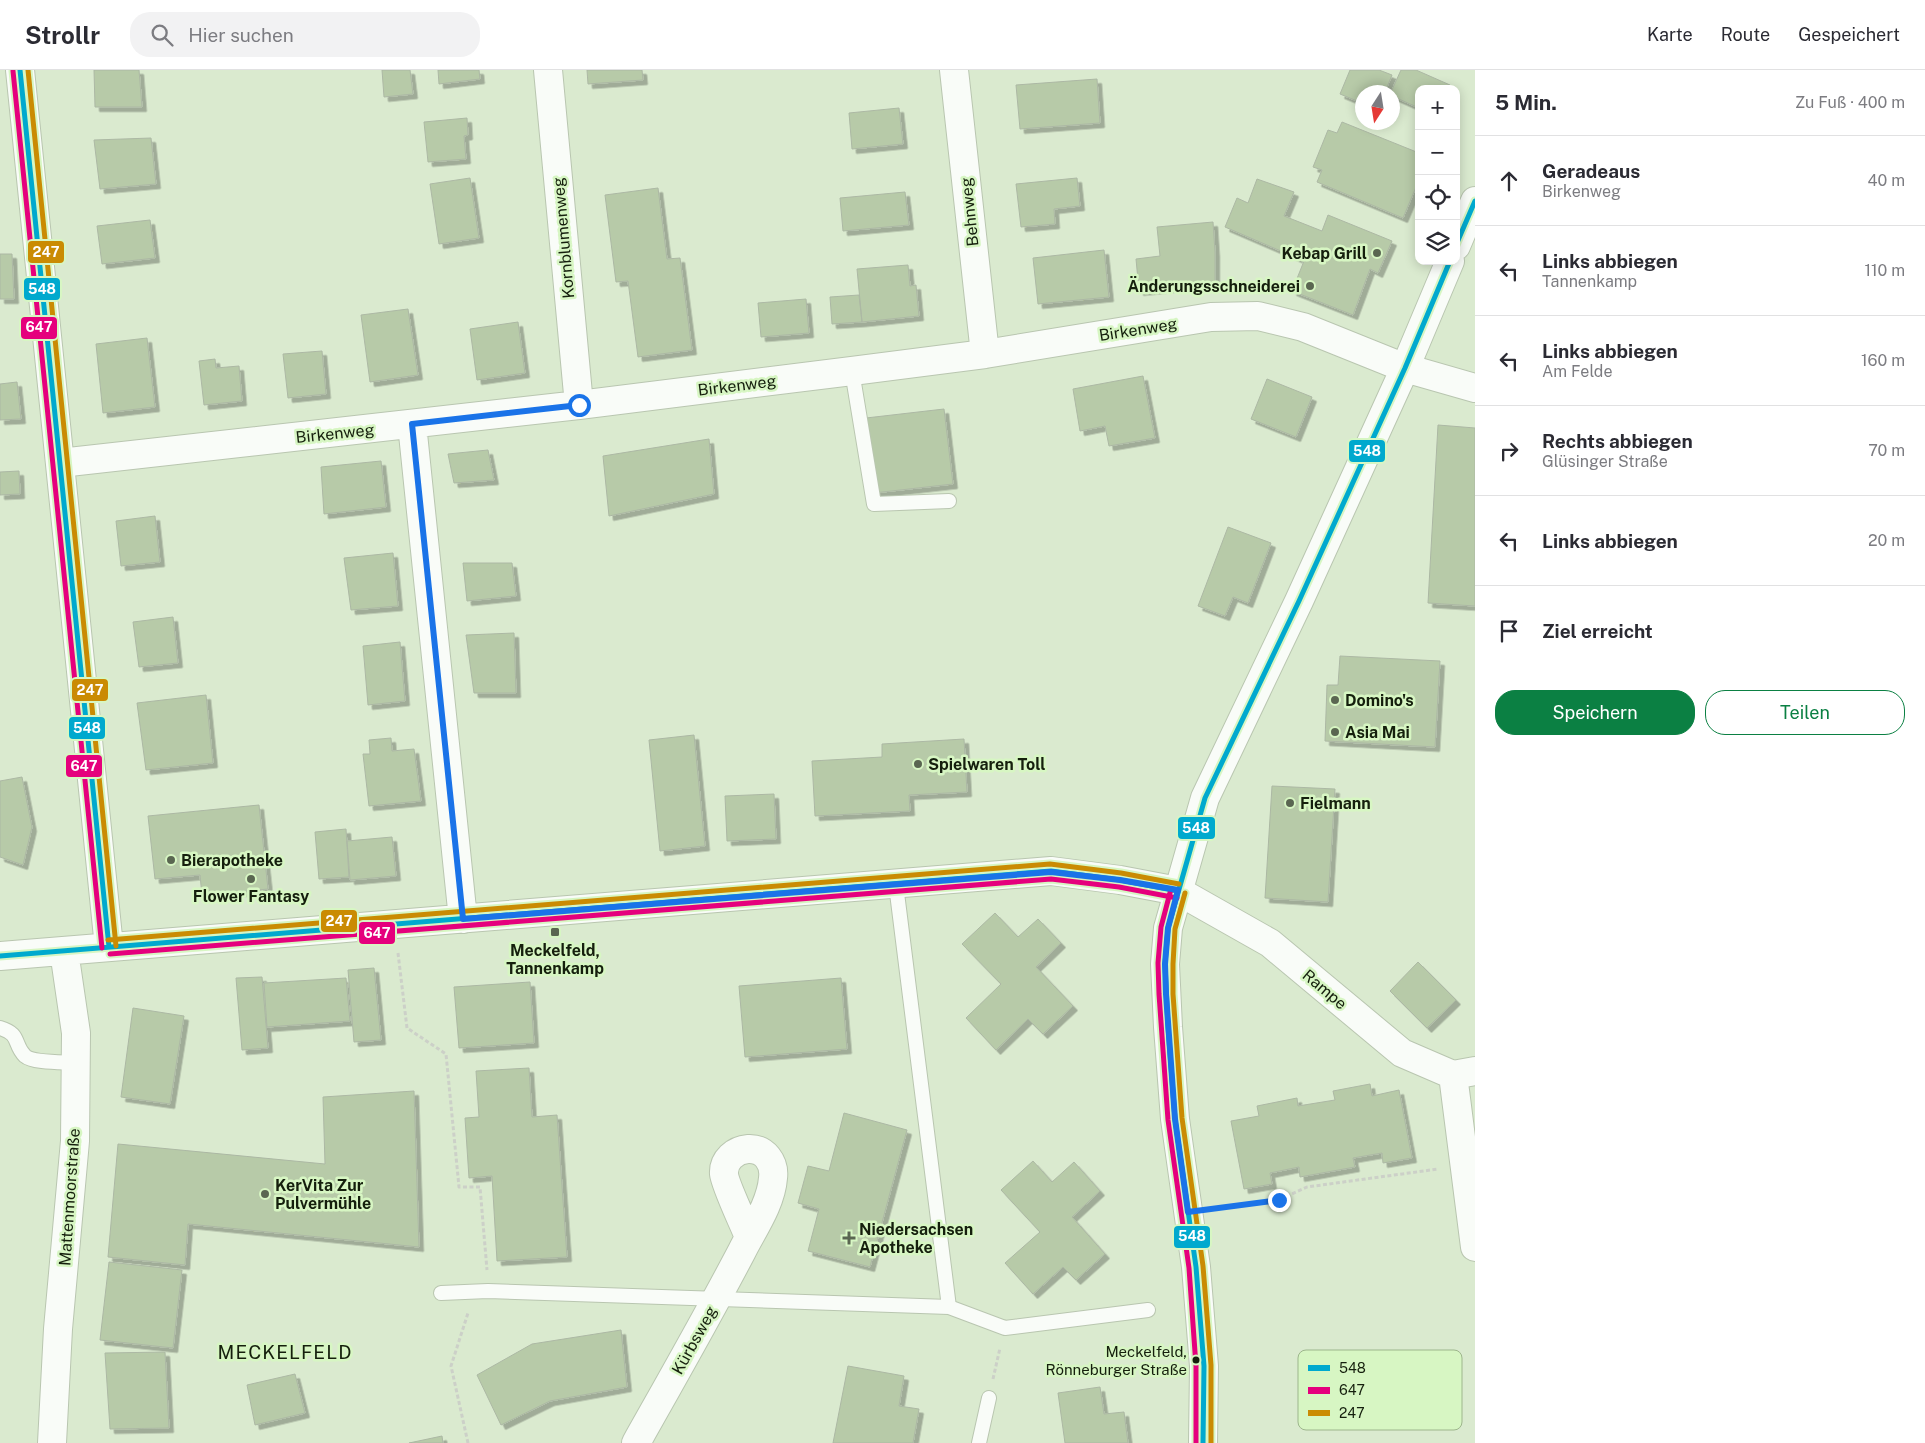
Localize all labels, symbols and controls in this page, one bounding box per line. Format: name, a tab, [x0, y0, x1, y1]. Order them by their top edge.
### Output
search box	[130, 12, 480, 57]
text: Strollr	[25, 21, 100, 49]
icon: search	[148, 21, 176, 49]
text: Hier suchen	[188, 24, 294, 46]
text: Karte	[1647, 24, 1693, 45]
text: Route	[1721, 24, 1770, 45]
text: Gespeichert	[1798, 24, 1900, 45]
north arrow	[1355, 85, 1400, 130]
map controls	[1415, 85, 1460, 265]
button: +	[1415, 85, 1460, 130]
text: 5 Min.	[1495, 90, 1557, 115]
text: Zu Fuß · 400 m	[1795, 93, 1905, 112]
button: −	[1415, 130, 1460, 175]
text: Geradeaus	[1542, 160, 1640, 182]
icon: ahead	[1495, 167, 1523, 195]
text: 40 m	[1867, 171, 1905, 190]
button: locate	[1415, 175, 1460, 220]
street label: Kornblumenweg	[549, 176, 578, 299]
street label: Behnweg	[956, 176, 983, 247]
text: Birkenweg	[1542, 182, 1621, 201]
button: layers	[1415, 220, 1460, 265]
line badge: 247	[27, 240, 65, 264]
text: 247	[33, 244, 60, 260]
place label: Kebap Grill	[1281, 244, 1367, 263]
marker: Kebap Grill	[1371, 247, 1383, 259]
text: Links abbiegen	[1542, 250, 1678, 272]
icon: left	[1495, 257, 1523, 285]
text: 110 m	[1864, 261, 1905, 280]
text: Tannenkamp	[1542, 272, 1637, 291]
place label: Änderungsschneiderei	[1127, 276, 1300, 296]
line badge: 548	[23, 277, 61, 301]
marker: Änderungsschneiderei	[1304, 280, 1316, 292]
text: 548	[28, 281, 56, 297]
street label: Birkenweg	[1098, 314, 1179, 345]
line badge: 647	[20, 316, 58, 340]
text: 647	[25, 319, 53, 335]
text: Links abbiegen	[1542, 340, 1678, 362]
icon: left	[1495, 347, 1523, 375]
text: 160 m	[1861, 351, 1905, 370]
text: Am Felde	[1542, 362, 1612, 381]
street label: Birkenweg	[697, 371, 777, 400]
route start	[568, 394, 591, 417]
street label: Birkenweg	[295, 420, 375, 447]
text: Rechts abbiegen	[1542, 430, 1693, 452]
icon: right	[1495, 437, 1523, 465]
line badge: 548	[1348, 439, 1386, 463]
text: 70 m	[1868, 441, 1905, 460]
text: 548	[1353, 443, 1381, 459]
text: Glüsinger Straße	[1542, 452, 1668, 471]
icon: left	[1495, 527, 1523, 555]
text: Links abbiegen	[1542, 530, 1678, 552]
text: 20 m	[1868, 531, 1905, 550]
icon: arrive	[1495, 617, 1523, 645]
text: Ziel erreicht	[1542, 620, 1653, 642]
line badge: 247	[71, 678, 109, 702]
text: 247	[77, 682, 104, 698]
button: Speichern	[1495, 690, 1695, 735]
button: Teilen	[1705, 690, 1905, 735]
place label: Domino's	[1345, 691, 1414, 710]
marker: Domino's	[1329, 694, 1341, 706]
line badge: 548	[68, 716, 106, 740]
text: 548	[73, 720, 101, 736]
place label: Asia Mai	[1345, 723, 1410, 742]
marker: Asia Mai	[1329, 726, 1341, 738]
line badge: 647	[65, 754, 103, 778]
place label: Spielwaren Toll	[928, 755, 1046, 774]
text: 647	[70, 758, 98, 774]
marker: Spielwaren Toll	[912, 758, 924, 770]
place label: Fielmann	[1300, 794, 1371, 813]
marker: Fielmann	[1284, 797, 1296, 809]
line badge: 548	[1177, 816, 1216, 840]
text: 548	[1182, 820, 1210, 836]
place label: Bierapotheke	[181, 851, 283, 870]
marker: Bierapotheke	[165, 854, 177, 866]
marker: Flower Fantasy	[245, 873, 257, 885]
place label: Flower Fantasy	[193, 887, 309, 906]
line badge: 247	[320, 909, 358, 933]
text: 247	[326, 913, 353, 929]
line badge: 647	[358, 921, 396, 945]
text: 647	[363, 925, 391, 941]
marker: Meckelfeld, Tannenkamp	[549, 926, 561, 938]
place label: Meckelfeld, Tannenkamp	[506, 941, 604, 978]
street label: Rampe	[1299, 965, 1351, 1013]
street label: Mattenmoorstraße	[55, 1128, 84, 1267]
place label: KerVita Zur Pulvermühle	[275, 1176, 371, 1213]
marker: KerVita Zur Pulvermühle	[259, 1188, 271, 1200]
route end	[1268, 1189, 1291, 1212]
place label: Niedersachsen Apotheke	[859, 1220, 973, 1257]
line badge: 548	[1173, 1225, 1211, 1249]
text: 548	[1178, 1228, 1206, 1244]
marker: Niedersachsen Apotheke	[843, 1232, 855, 1244]
street label: Kürbsweg	[668, 1303, 721, 1378]
district label: MECKELFELD	[218, 1341, 352, 1363]
place label: Meckelfeld, Rönneburger Straße	[1046, 1343, 1187, 1378]
legend	[1298, 1350, 1462, 1430]
marker: Meckelfeld, Rönneburger Straße	[1191, 1355, 1201, 1365]
text: 548	[1339, 1360, 1366, 1376]
text: 647	[1339, 1382, 1365, 1398]
text: 247	[1339, 1405, 1365, 1421]

